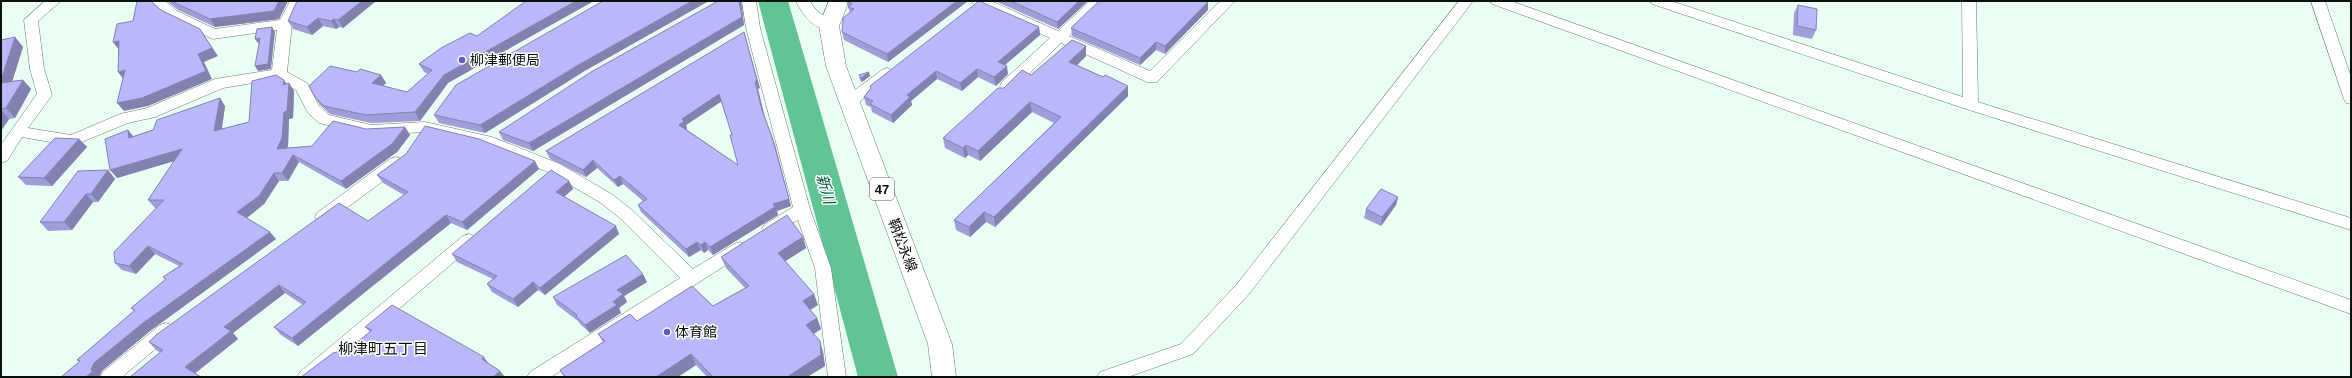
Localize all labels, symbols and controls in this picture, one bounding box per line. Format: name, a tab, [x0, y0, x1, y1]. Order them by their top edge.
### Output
place label: 柳津郵便局	[470, 52, 540, 68]
marker: 柳津郵便局	[457, 55, 467, 65]
water label: 新川	[814, 172, 839, 208]
road number: 47	[870, 178, 894, 200]
street label: 鞆松永線	[885, 216, 921, 274]
place label: 体育館	[675, 324, 717, 340]
marker: 体育館	[662, 327, 672, 337]
district label: 柳津町五丁目	[338, 340, 428, 357]

